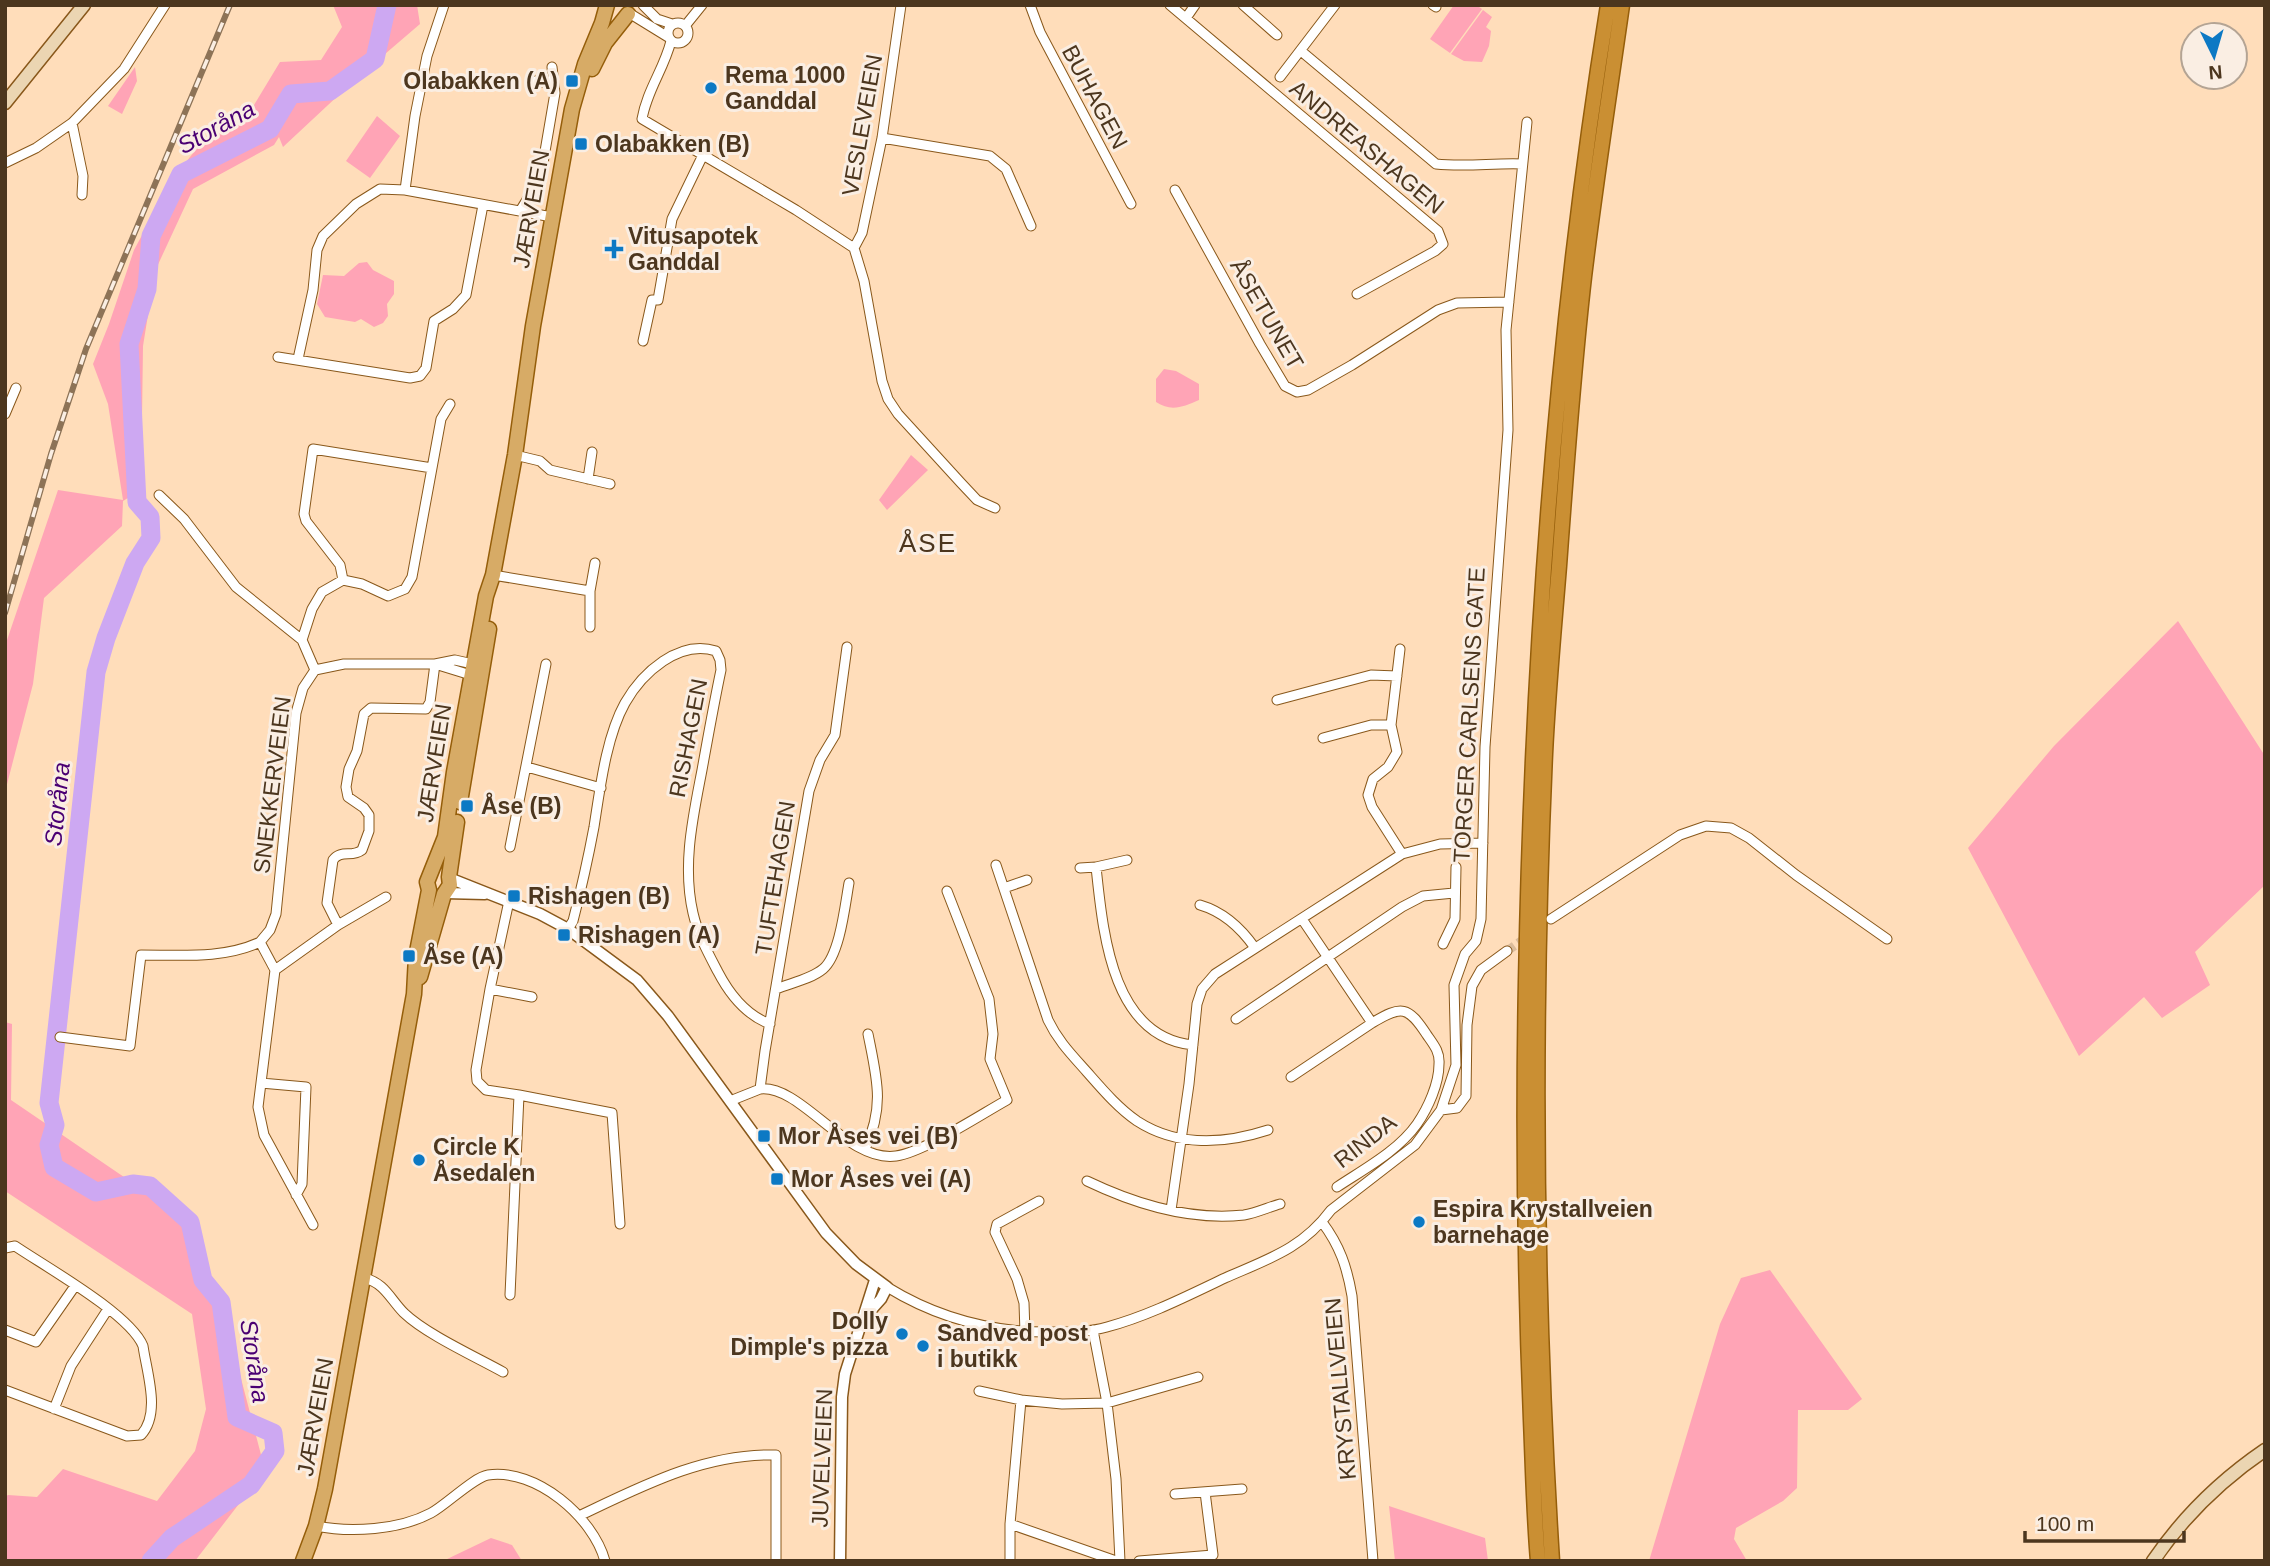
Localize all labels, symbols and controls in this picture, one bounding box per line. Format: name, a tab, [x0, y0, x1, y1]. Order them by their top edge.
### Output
north arrow	[2179, 21, 2249, 91]
street label: BUHAGEN	[1057, 41, 1133, 153]
street label: VESLEVEIEN	[837, 52, 887, 198]
text: N	[2208, 61, 2223, 83]
place label: Rema 1000 Ganddal	[725, 62, 845, 114]
place label: Olabakken (A)	[403, 68, 558, 94]
marker: Olabakken (A)	[564, 73, 580, 89]
street label: ANDREASHAGEN	[1285, 75, 1449, 219]
marker: Rema 1000 Ganddal	[703, 80, 719, 96]
water label: Storåna	[173, 95, 259, 159]
place label: Olabakken (B)	[595, 131, 750, 157]
marker: Olabakken (B)	[573, 136, 589, 152]
street label: JÆRVEIEN	[508, 148, 554, 270]
place label: Vitusapotek Ganddal	[628, 223, 758, 275]
marker: Vitusapotek Ganddal	[606, 241, 622, 257]
street label: ÅSETUNET	[1225, 254, 1310, 374]
district label: ÅSE	[899, 528, 957, 558]
street label: TORGER CARLSENS GATE	[1448, 567, 1490, 863]
street label: RISHAGEN	[664, 677, 712, 799]
street label: SNEKKERVEIEN	[248, 695, 296, 875]
street label: JÆRVEIEN	[412, 702, 456, 824]
water label: Storåna	[39, 761, 75, 847]
place label: Åse (B)	[481, 792, 562, 819]
marker: Åse (B)	[459, 798, 475, 814]
street label: TUFTEHAGEN	[750, 799, 800, 957]
place label: Rishagen (B)	[528, 883, 670, 909]
marker: Rishagen (B)	[506, 888, 522, 904]
place label: Rishagen (A)	[578, 922, 720, 948]
marker: Rishagen (A)	[556, 927, 572, 943]
place label: Åse (A)	[423, 942, 504, 969]
marker: Åse (A)	[401, 948, 417, 964]
street label: RINDA	[1329, 1108, 1402, 1173]
place label: Mor Åses vei (B)	[778, 1122, 958, 1149]
marker: Mor Åses vei (B)	[756, 1128, 772, 1144]
place label: Circle K Åsedalen	[433, 1134, 535, 1186]
marker: Circle K Åsedalen	[411, 1152, 427, 1168]
place label: Mor Åses vei (A)	[791, 1165, 971, 1192]
marker: Mor Åses vei (A)	[769, 1171, 785, 1187]
place label: Espira Krystallveien barnehage	[1433, 1196, 1653, 1248]
marker: Espira Krystallveien barnehage	[1411, 1214, 1427, 1230]
street label: KRYSTALLVEIEN	[1319, 1297, 1361, 1481]
place label: Dolly Dimple's pizza	[730, 1308, 888, 1360]
water label: Storåna	[235, 1317, 275, 1405]
place label: Sandved post i butikk	[937, 1320, 1088, 1372]
marker: Dolly Dimple's pizza	[894, 1326, 910, 1342]
marker: Sandved post i butikk	[915, 1338, 931, 1354]
street label: JÆRVEIEN	[292, 1356, 338, 1478]
street label: JUVELVEIEN	[807, 1388, 837, 1528]
scale bar	[2025, 1500, 2184, 1544]
text: 100 m	[2036, 1512, 2094, 1535]

